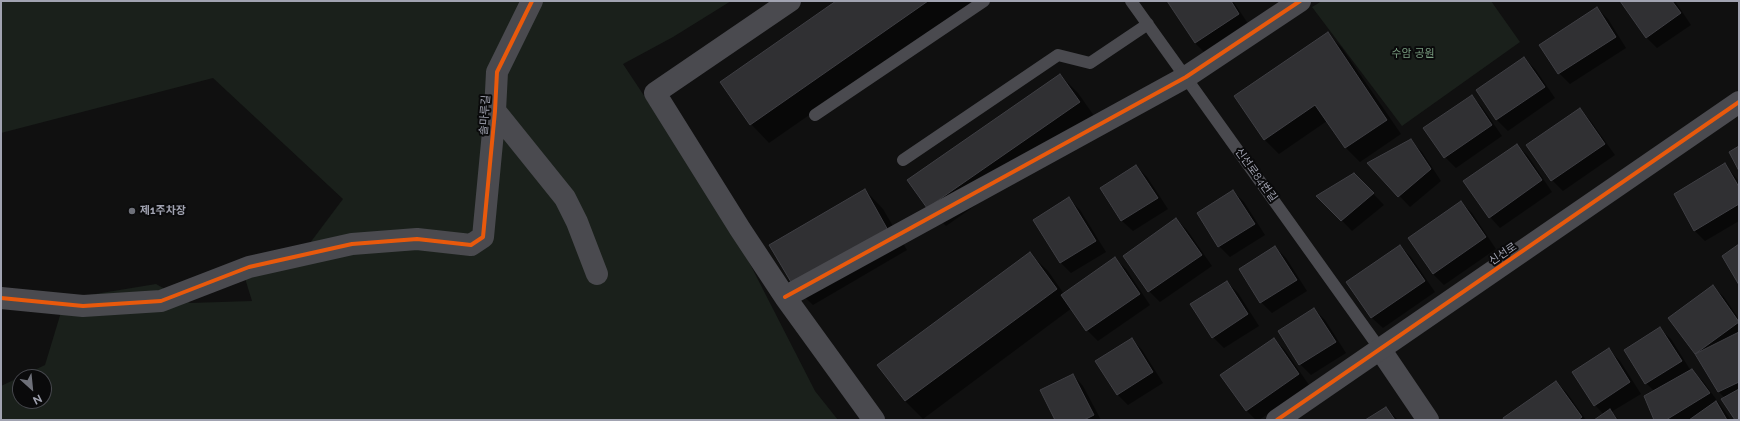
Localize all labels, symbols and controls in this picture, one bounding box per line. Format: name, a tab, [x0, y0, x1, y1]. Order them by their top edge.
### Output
park label: 수암 공원	[1391, 47, 1435, 61]
street label: 솔마루길	[477, 94, 493, 136]
street label: 신선로84번길	[1232, 146, 1280, 204]
place label: 제1주차장	[140, 204, 186, 218]
marker: 제1주차장	[127, 206, 137, 216]
street label: 신선로	[1487, 240, 1519, 268]
north arrow	[12, 369, 52, 409]
text: N	[31, 392, 44, 407]

